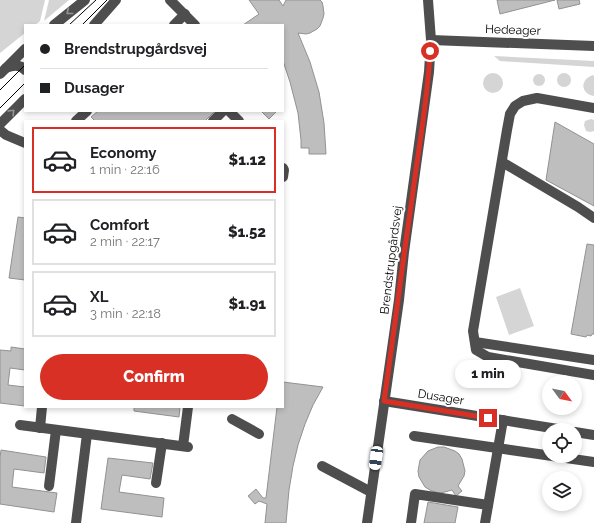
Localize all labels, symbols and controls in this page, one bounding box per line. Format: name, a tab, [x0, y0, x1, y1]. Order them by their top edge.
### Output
one-way arrow	[67, 8, 74, 15]
street label: Hedeager	[485, 22, 542, 38]
text: Brendstrupgårdsvej	[64, 40, 207, 58]
route start	[421, 42, 439, 60]
text: Dusager	[64, 79, 124, 97]
one-way arrow	[8, 109, 15, 117]
icon: car	[42, 142, 78, 178]
text: Economy	[90, 144, 157, 162]
text: $1.12	[229, 151, 266, 169]
text: 1 min · 22:16	[90, 162, 160, 177]
street label: Brendstrupgårdsvej	[377, 205, 405, 315]
icon: car	[42, 214, 78, 250]
text: Comfort	[90, 216, 149, 234]
text: $1.52	[228, 223, 266, 241]
text: 2 min · 22:17	[90, 234, 160, 249]
icon: car	[42, 286, 78, 322]
text: XL	[90, 288, 108, 306]
text: $1.91	[228, 295, 266, 313]
text: 3 min · 22:18	[90, 306, 161, 321]
button: Confirm	[40, 354, 268, 400]
callout: 1 min	[455, 360, 521, 388]
text: 1 min	[471, 366, 505, 381]
north arrow	[542, 375, 582, 415]
map controls	[542, 375, 582, 511]
street label: Dusager	[417, 386, 466, 408]
route end	[479, 409, 497, 427]
button: locate	[542, 423, 582, 463]
car	[368, 445, 384, 471]
button: layers	[542, 471, 582, 511]

